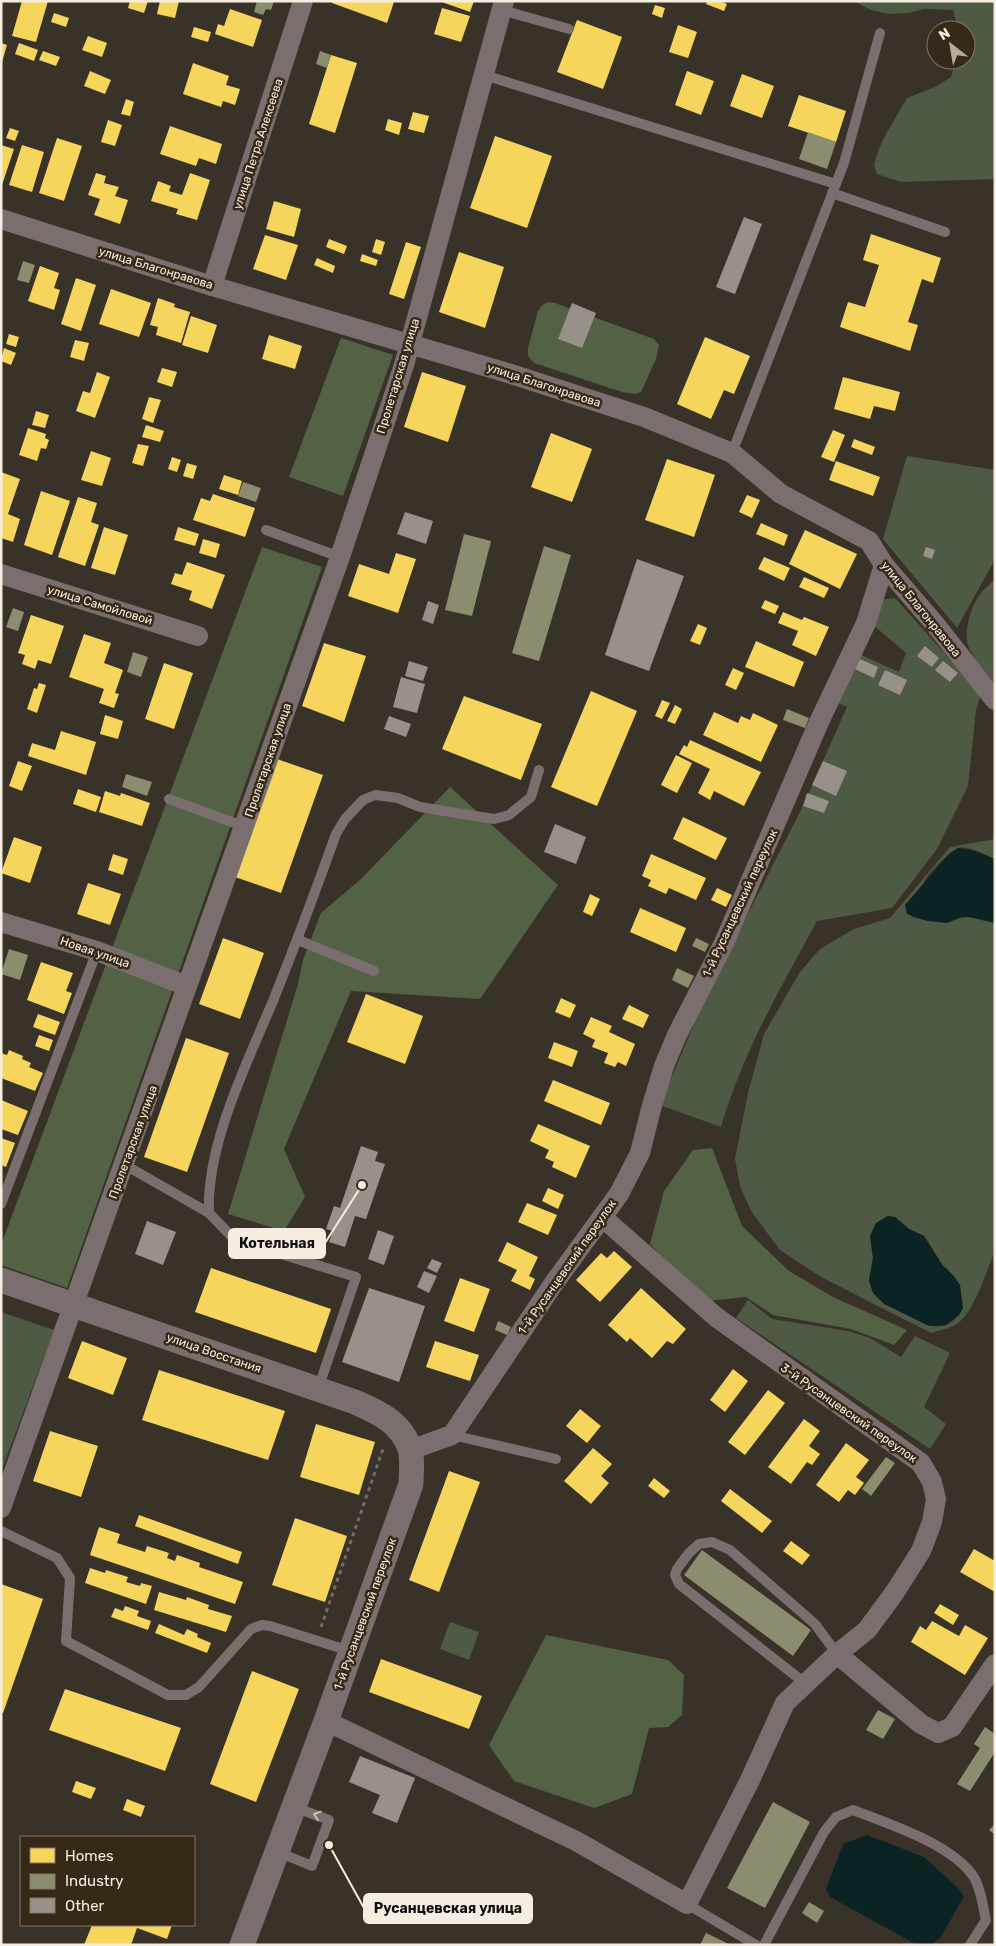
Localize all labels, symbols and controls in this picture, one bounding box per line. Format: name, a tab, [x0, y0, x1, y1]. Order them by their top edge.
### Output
north arrow	[926, 20, 976, 70]
text: N	[936, 24, 953, 44]
street label: улица Петра Алексеева	[230, 77, 286, 211]
street label: улица Благонравова	[97, 244, 215, 292]
street label: Пролетарская улица	[374, 317, 422, 435]
street label: улица Благонравова	[485, 360, 603, 410]
street label: улица Благонравова	[878, 558, 964, 660]
street label: улица Самойловой	[46, 582, 154, 628]
street label: Пролетарская улица	[242, 701, 294, 819]
street label: 1-й Русанцевский переулок	[700, 826, 781, 979]
street label: Новая улица	[58, 934, 132, 970]
street label: Пролетарская улица	[106, 1083, 160, 1201]
street label: 1-й Русанцевский переулок	[515, 1196, 619, 1337]
callout: Котельная	[229, 1229, 325, 1258]
text: Котельная	[239, 1235, 315, 1252]
street label: улица Восстания	[165, 1330, 263, 1376]
street label: 3-й Русанцевский переулок	[778, 1360, 920, 1466]
street label: 1-й Русанцевский переулок	[331, 1535, 399, 1692]
one-way arrow	[313, 1811, 321, 1821]
legend	[20, 1836, 195, 1926]
text: Homes	[65, 1847, 114, 1865]
text: Industry	[65, 1872, 124, 1890]
callout: Русанцевская улица	[364, 1894, 532, 1923]
text: Other	[65, 1897, 105, 1915]
text: Русанцевская улица	[374, 1900, 522, 1917]

